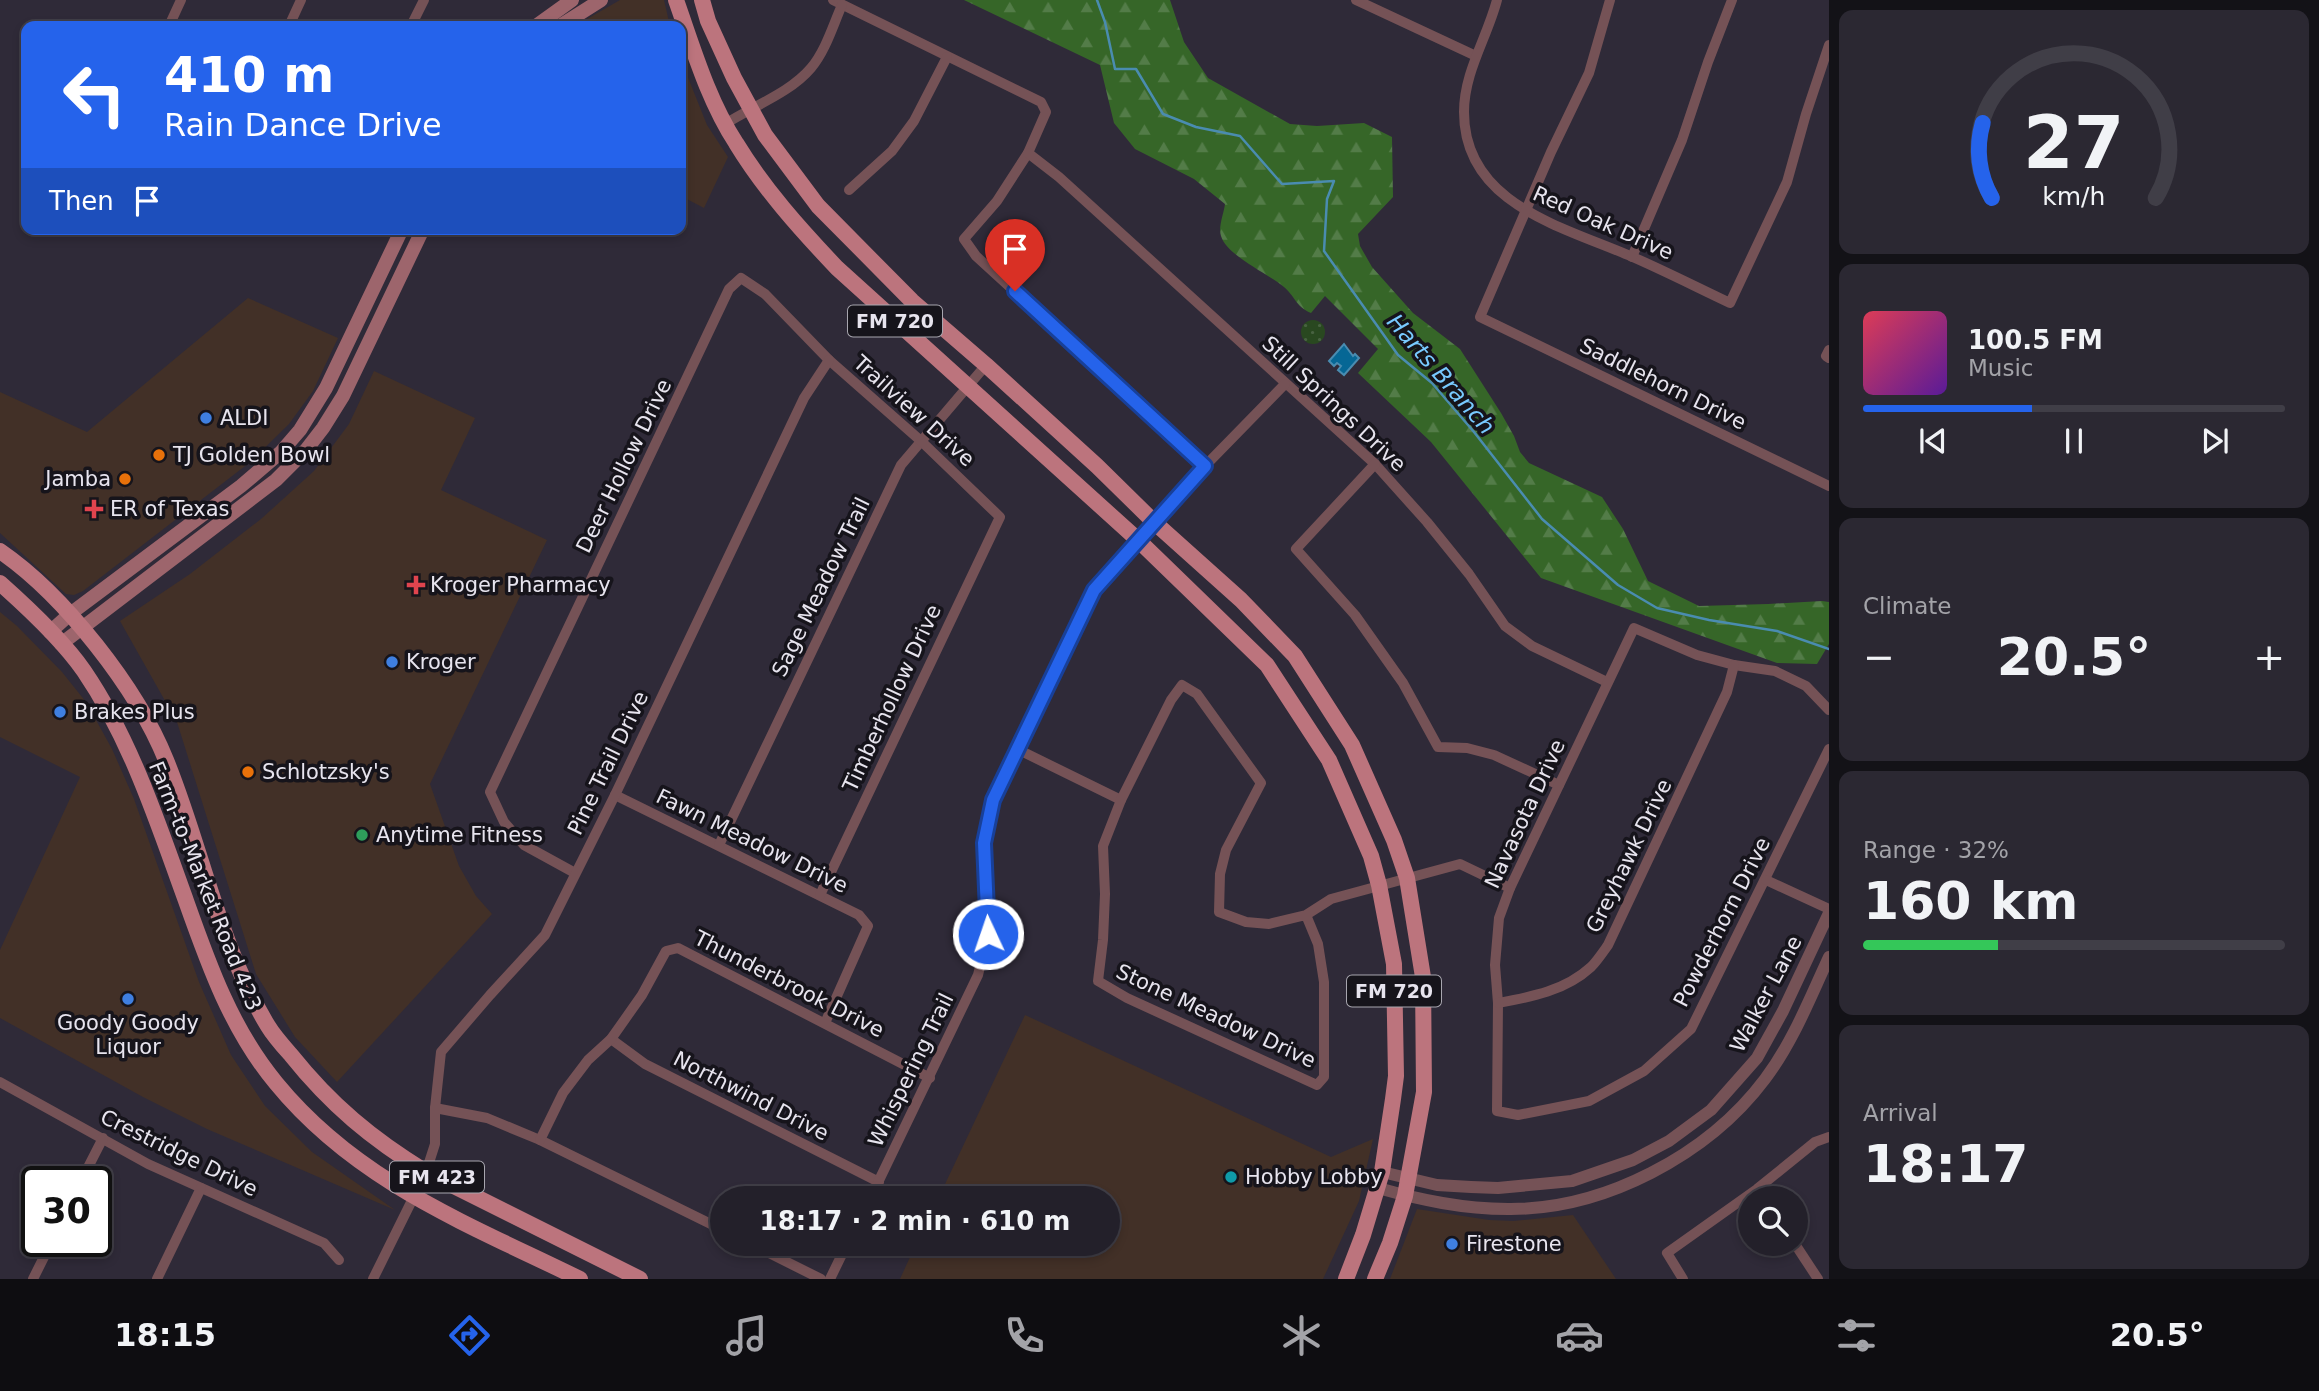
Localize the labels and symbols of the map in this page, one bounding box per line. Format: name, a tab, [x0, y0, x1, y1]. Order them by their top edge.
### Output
street label: Red Oak Drive	[1529, 181, 1677, 265]
pin	[985, 219, 1045, 291]
road number: FM 720	[848, 306, 942, 336]
water label: Harts Branch	[1382, 309, 1500, 439]
street label: Still Springs Drive	[1257, 331, 1411, 477]
street label: Saddlehorn Drive	[1576, 333, 1750, 435]
street label: Trailview Drive	[848, 350, 979, 471]
street label: Deer Hollow Drive	[572, 375, 676, 557]
place label: ALDI	[220, 406, 268, 430]
marker: ALDI	[198, 410, 214, 426]
place label: TJ Golden Bowl	[172, 443, 330, 467]
marker: TJ Golden Bowl	[151, 447, 167, 463]
place label: Jamba	[43, 467, 111, 491]
marker: Jamba	[117, 471, 133, 487]
street label: Sage Meadow Trail	[767, 494, 875, 680]
place label: ER of Texas	[110, 497, 230, 521]
marker: ER of Texas	[84, 499, 104, 519]
place label: Kroger Pharmacy	[430, 573, 611, 597]
marker: Kroger Pharmacy	[408, 577, 424, 593]
street label: Timberhollow Drive	[838, 601, 946, 796]
place label: Kroger	[406, 650, 476, 674]
marker: Kroger	[384, 654, 400, 670]
street label: Pine Trail Drive	[563, 687, 653, 839]
place label: Brakes Plus	[74, 700, 195, 724]
marker: Brakes Plus	[52, 704, 68, 720]
street label: Navasota Drive	[1480, 736, 1570, 892]
street label: Farm-to-Market Road 423	[144, 758, 266, 1014]
place label: Schlotzsky's	[262, 760, 390, 784]
marker: Schlotzsky's	[240, 764, 256, 780]
street label: Greyhawk Drive	[1581, 775, 1677, 937]
street label: Fawn Meadow Drive	[652, 784, 852, 898]
place label: Anytime Fitness	[376, 823, 543, 847]
marker: Anytime Fitness	[354, 827, 370, 843]
street label: Powderhorn Drive	[1669, 833, 1775, 1011]
position arrow	[951, 897, 1025, 971]
street label: Thunderbrook Drive	[689, 925, 888, 1042]
street label: Walker Lane	[1725, 932, 1807, 1056]
street label: Stone Meadow Drive	[1112, 959, 1320, 1073]
road number: FM 720	[1347, 976, 1441, 1007]
street label: Whispering Trail	[863, 989, 959, 1151]
marker: Goody Goody Liquor	[120, 991, 136, 1007]
place label: Goody Goody Liquor	[57, 1011, 199, 1059]
street label: Northwind Drive	[669, 1046, 833, 1146]
street label: Crestridge Drive	[97, 1105, 261, 1201]
road number: FM 423	[390, 1162, 484, 1192]
place label: Hobby Lobby	[1245, 1165, 1383, 1189]
speed limit sign: 30	[21, 1166, 112, 1257]
marker: Hobby Lobby	[1223, 1169, 1239, 1185]
place label: Firestone	[1466, 1232, 1562, 1256]
marker: Firestone	[1444, 1236, 1460, 1252]

